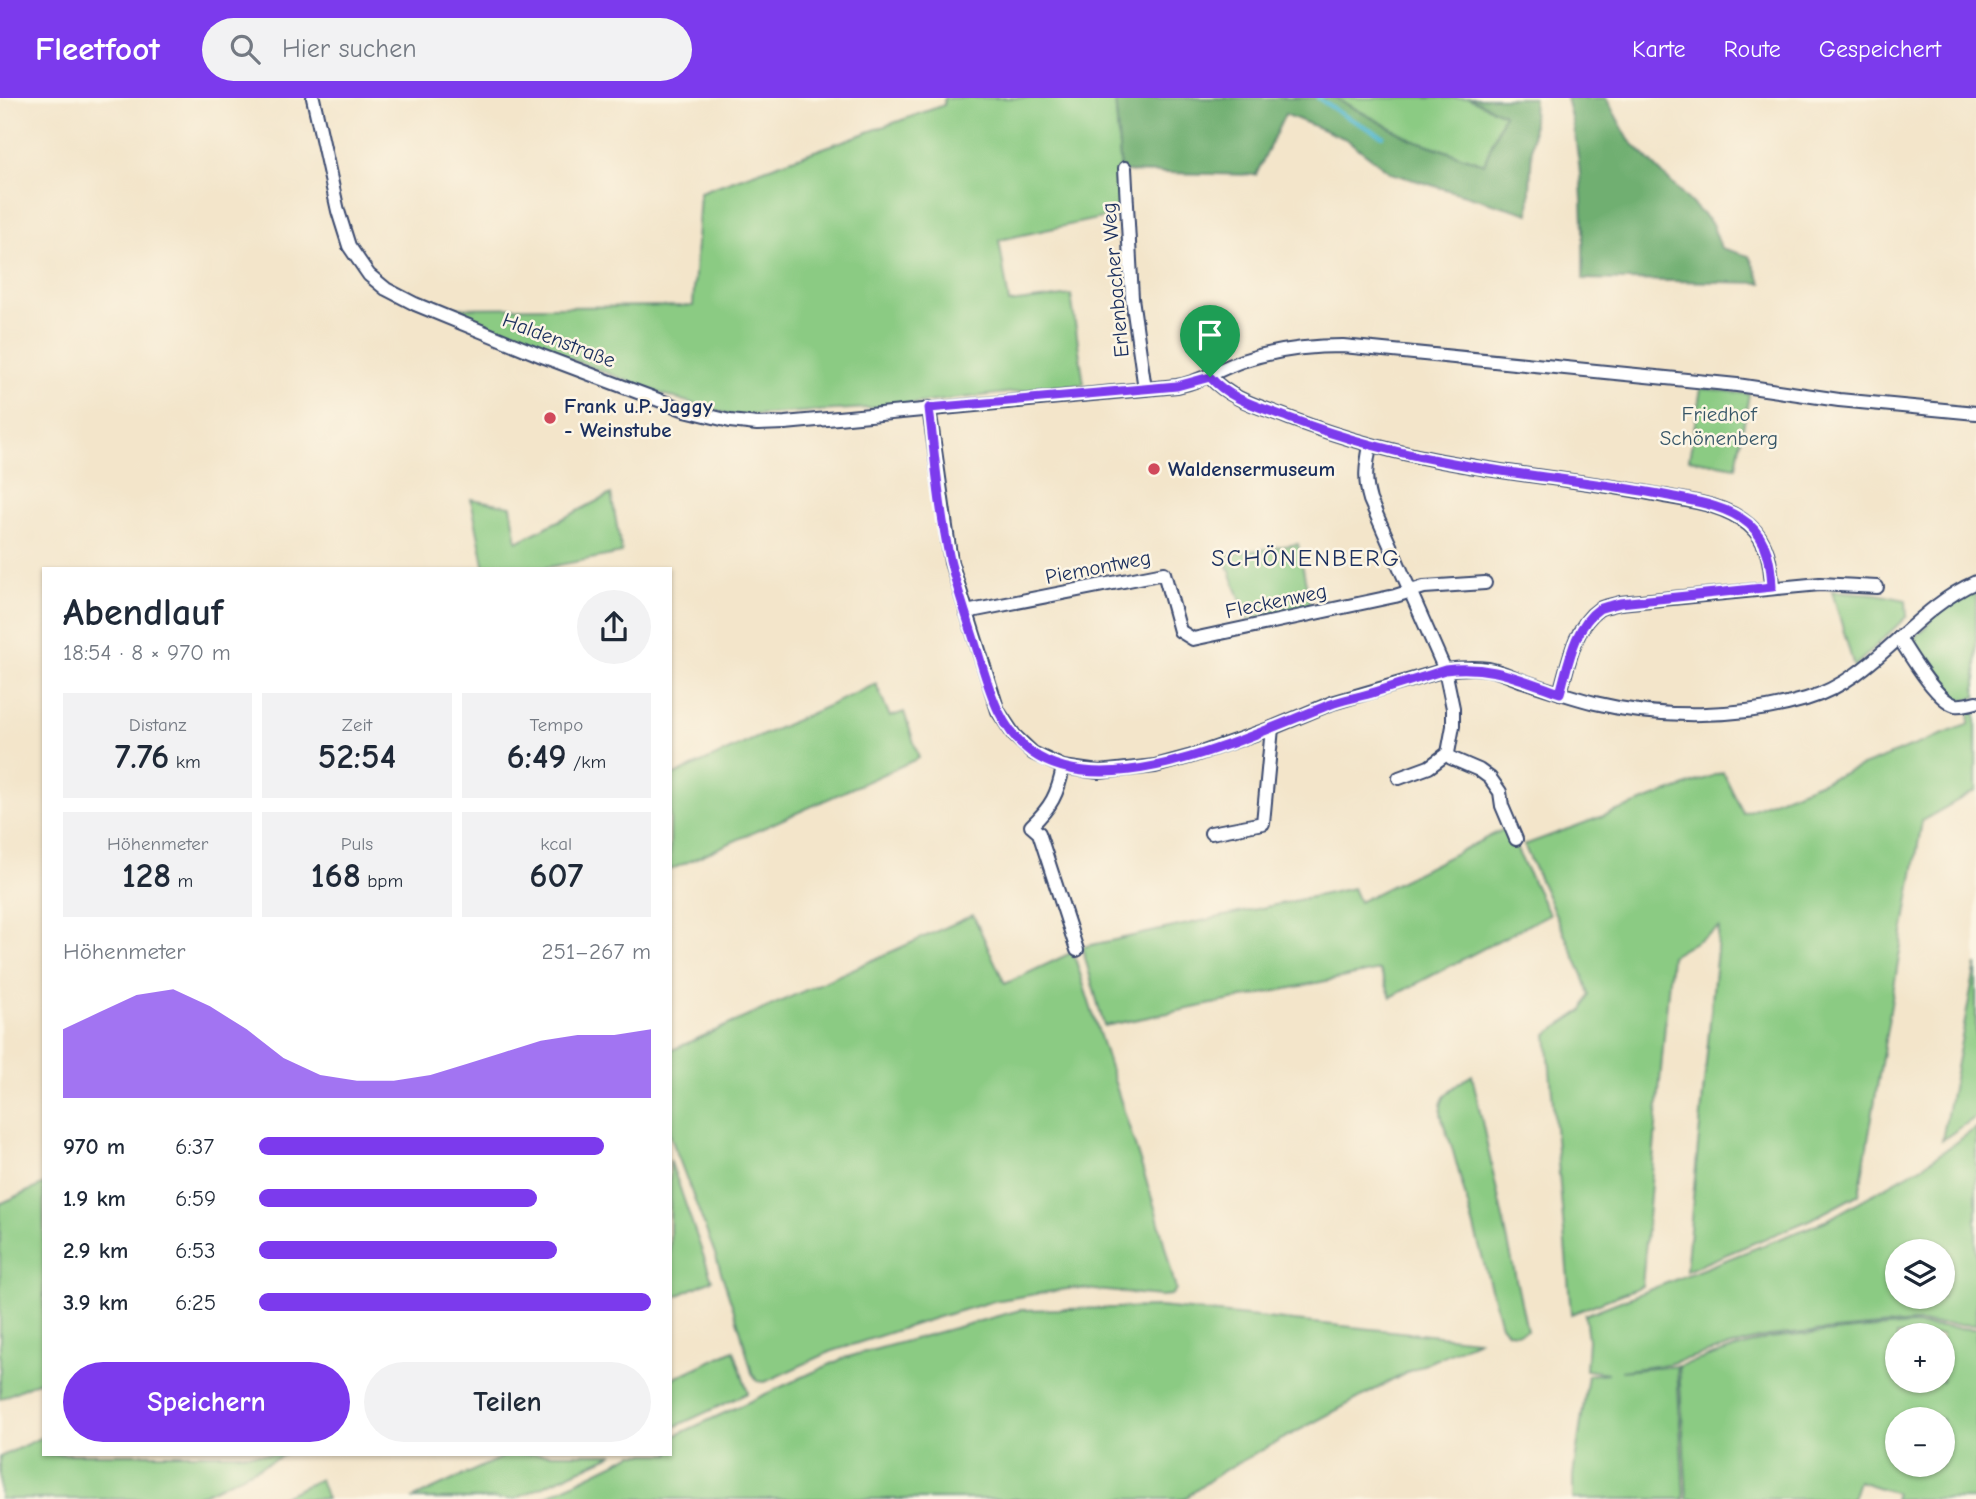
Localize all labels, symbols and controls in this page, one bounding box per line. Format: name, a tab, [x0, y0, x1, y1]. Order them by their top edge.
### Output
search box	[202, 18, 692, 81]
text: Fleetfoot	[35, 30, 160, 68]
icon: search	[226, 30, 264, 68]
text: Hier suchen	[282, 34, 417, 64]
text: Karte	[1632, 35, 1686, 63]
text: Route	[1724, 35, 1781, 63]
text: Gespeichert	[1819, 35, 1941, 63]
street label: Erlenbacher Weg	[1096, 202, 1134, 358]
pin	[1180, 305, 1240, 377]
street label: Haldenstraße	[499, 307, 619, 373]
icon: arrive	[1191, 316, 1229, 354]
place label: Frank u.P. Jaggy - Weinstube	[564, 394, 713, 442]
park label: Friedhof Schönenberg	[1660, 402, 1778, 450]
marker: Frank u.P. Jaggy - Weinstube	[542, 410, 558, 426]
place label: Waldensermuseum	[1168, 457, 1335, 481]
marker: Waldensermuseum	[1146, 461, 1162, 477]
district label: SCHÖNENBERG	[1211, 544, 1401, 572]
street label: Piemontweg	[1043, 545, 1153, 589]
street label: Fleckenweg	[1223, 579, 1329, 623]
button: share	[577, 590, 651, 664]
text: Abendlauf	[63, 591, 223, 635]
text: 18:54 · 8 × 970 m	[63, 639, 231, 666]
text: Distanz	[129, 714, 186, 736]
text: Zeit	[342, 714, 372, 736]
text: Tempo	[529, 714, 583, 736]
text: 7.76	[115, 736, 169, 777]
text: 52:54	[318, 736, 396, 777]
text: 6:49	[506, 736, 567, 777]
text: km	[169, 751, 201, 773]
text: /km	[567, 751, 606, 773]
text: Höhenmeter	[107, 833, 208, 855]
text: Puls	[341, 833, 373, 855]
text: kcal	[540, 833, 572, 855]
text: 128	[122, 855, 171, 896]
text: 168	[311, 855, 361, 896]
text: 607	[529, 855, 583, 896]
text: m	[171, 870, 193, 892]
text: bpm	[361, 870, 403, 892]
text: Höhenmeter	[63, 938, 185, 965]
text: 251–267 m	[542, 938, 651, 965]
text: 970 m	[63, 1133, 125, 1160]
text: 6:37	[175, 1133, 214, 1160]
text: 1.9 km	[63, 1185, 126, 1212]
text: 6:59	[175, 1185, 216, 1212]
text: 2.9 km	[63, 1237, 128, 1264]
text: 6:53	[175, 1237, 216, 1264]
map controls	[1885, 1239, 1955, 1477]
button: layers	[1885, 1239, 1955, 1309]
text: 3.9 km	[63, 1289, 128, 1316]
text: 6:25	[175, 1289, 216, 1316]
button: +	[1885, 1323, 1955, 1393]
button: Speichern	[63, 1362, 350, 1442]
button: Teilen	[364, 1362, 651, 1442]
button: −	[1885, 1407, 1955, 1477]

